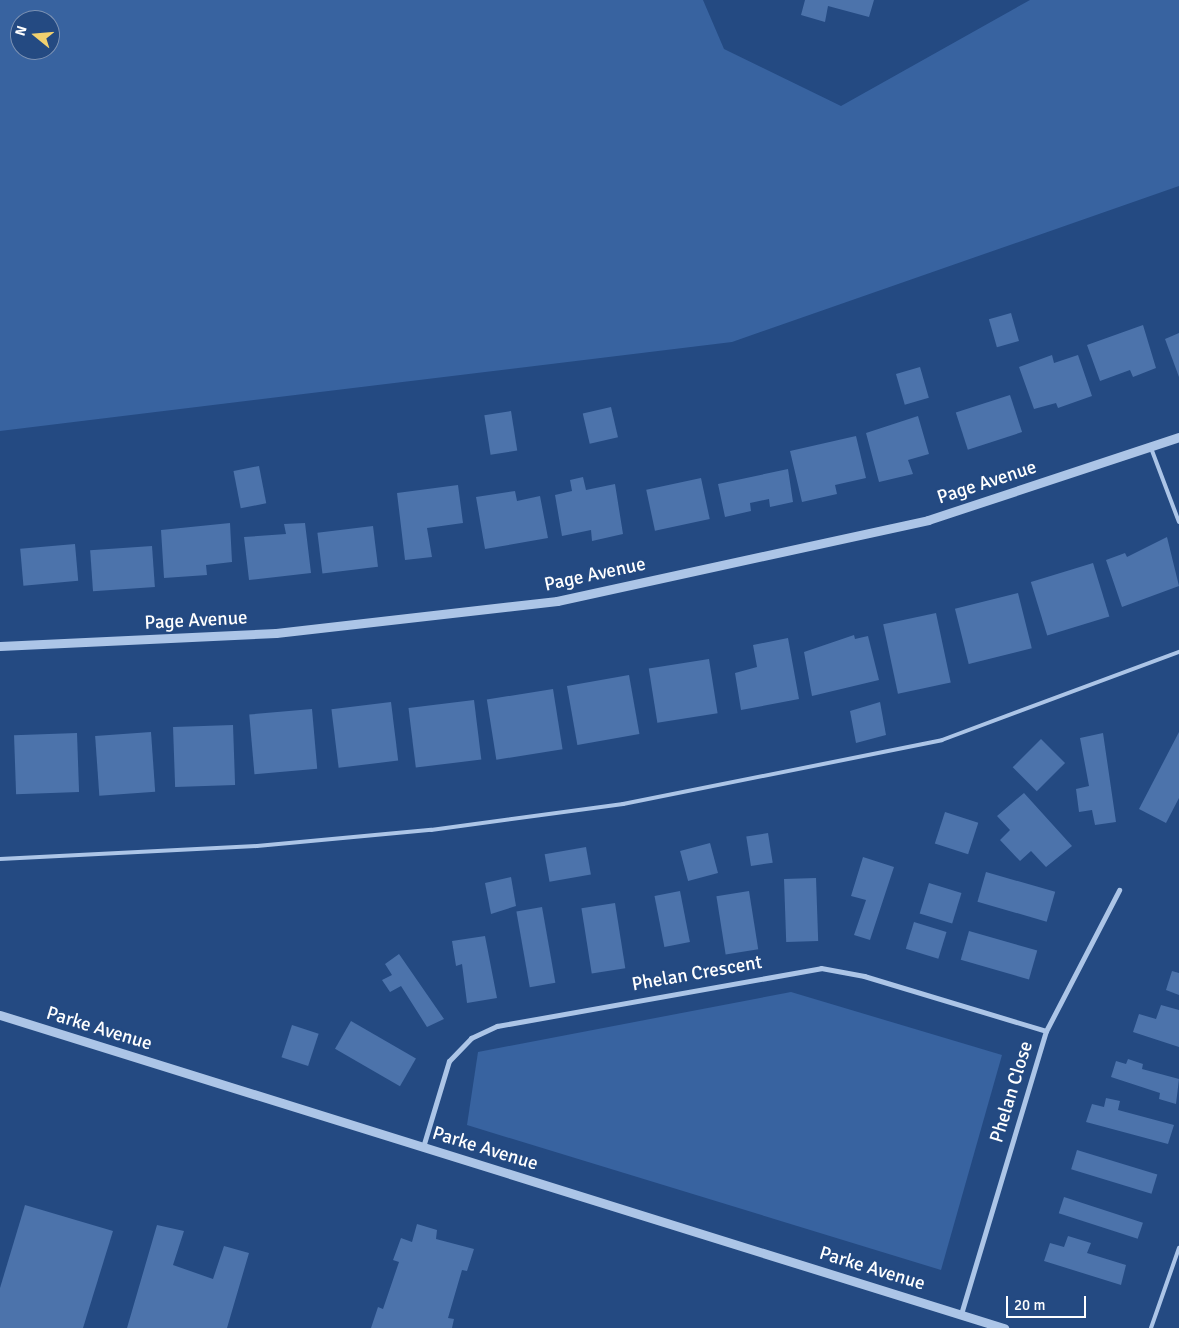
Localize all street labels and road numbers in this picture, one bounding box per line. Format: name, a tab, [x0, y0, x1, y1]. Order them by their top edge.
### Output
street label: Page Avenue	[934, 456, 1040, 510]
street label: Page Avenue	[542, 553, 648, 597]
street label: Page Avenue	[144, 607, 248, 635]
street label: Phelan Crescent	[630, 951, 764, 997]
street label: Parke Avenue	[43, 1002, 155, 1056]
street label: Phelan Close	[986, 1038, 1038, 1146]
street label: Parke Avenue	[429, 1122, 541, 1176]
street label: Parke Avenue	[816, 1242, 928, 1296]

